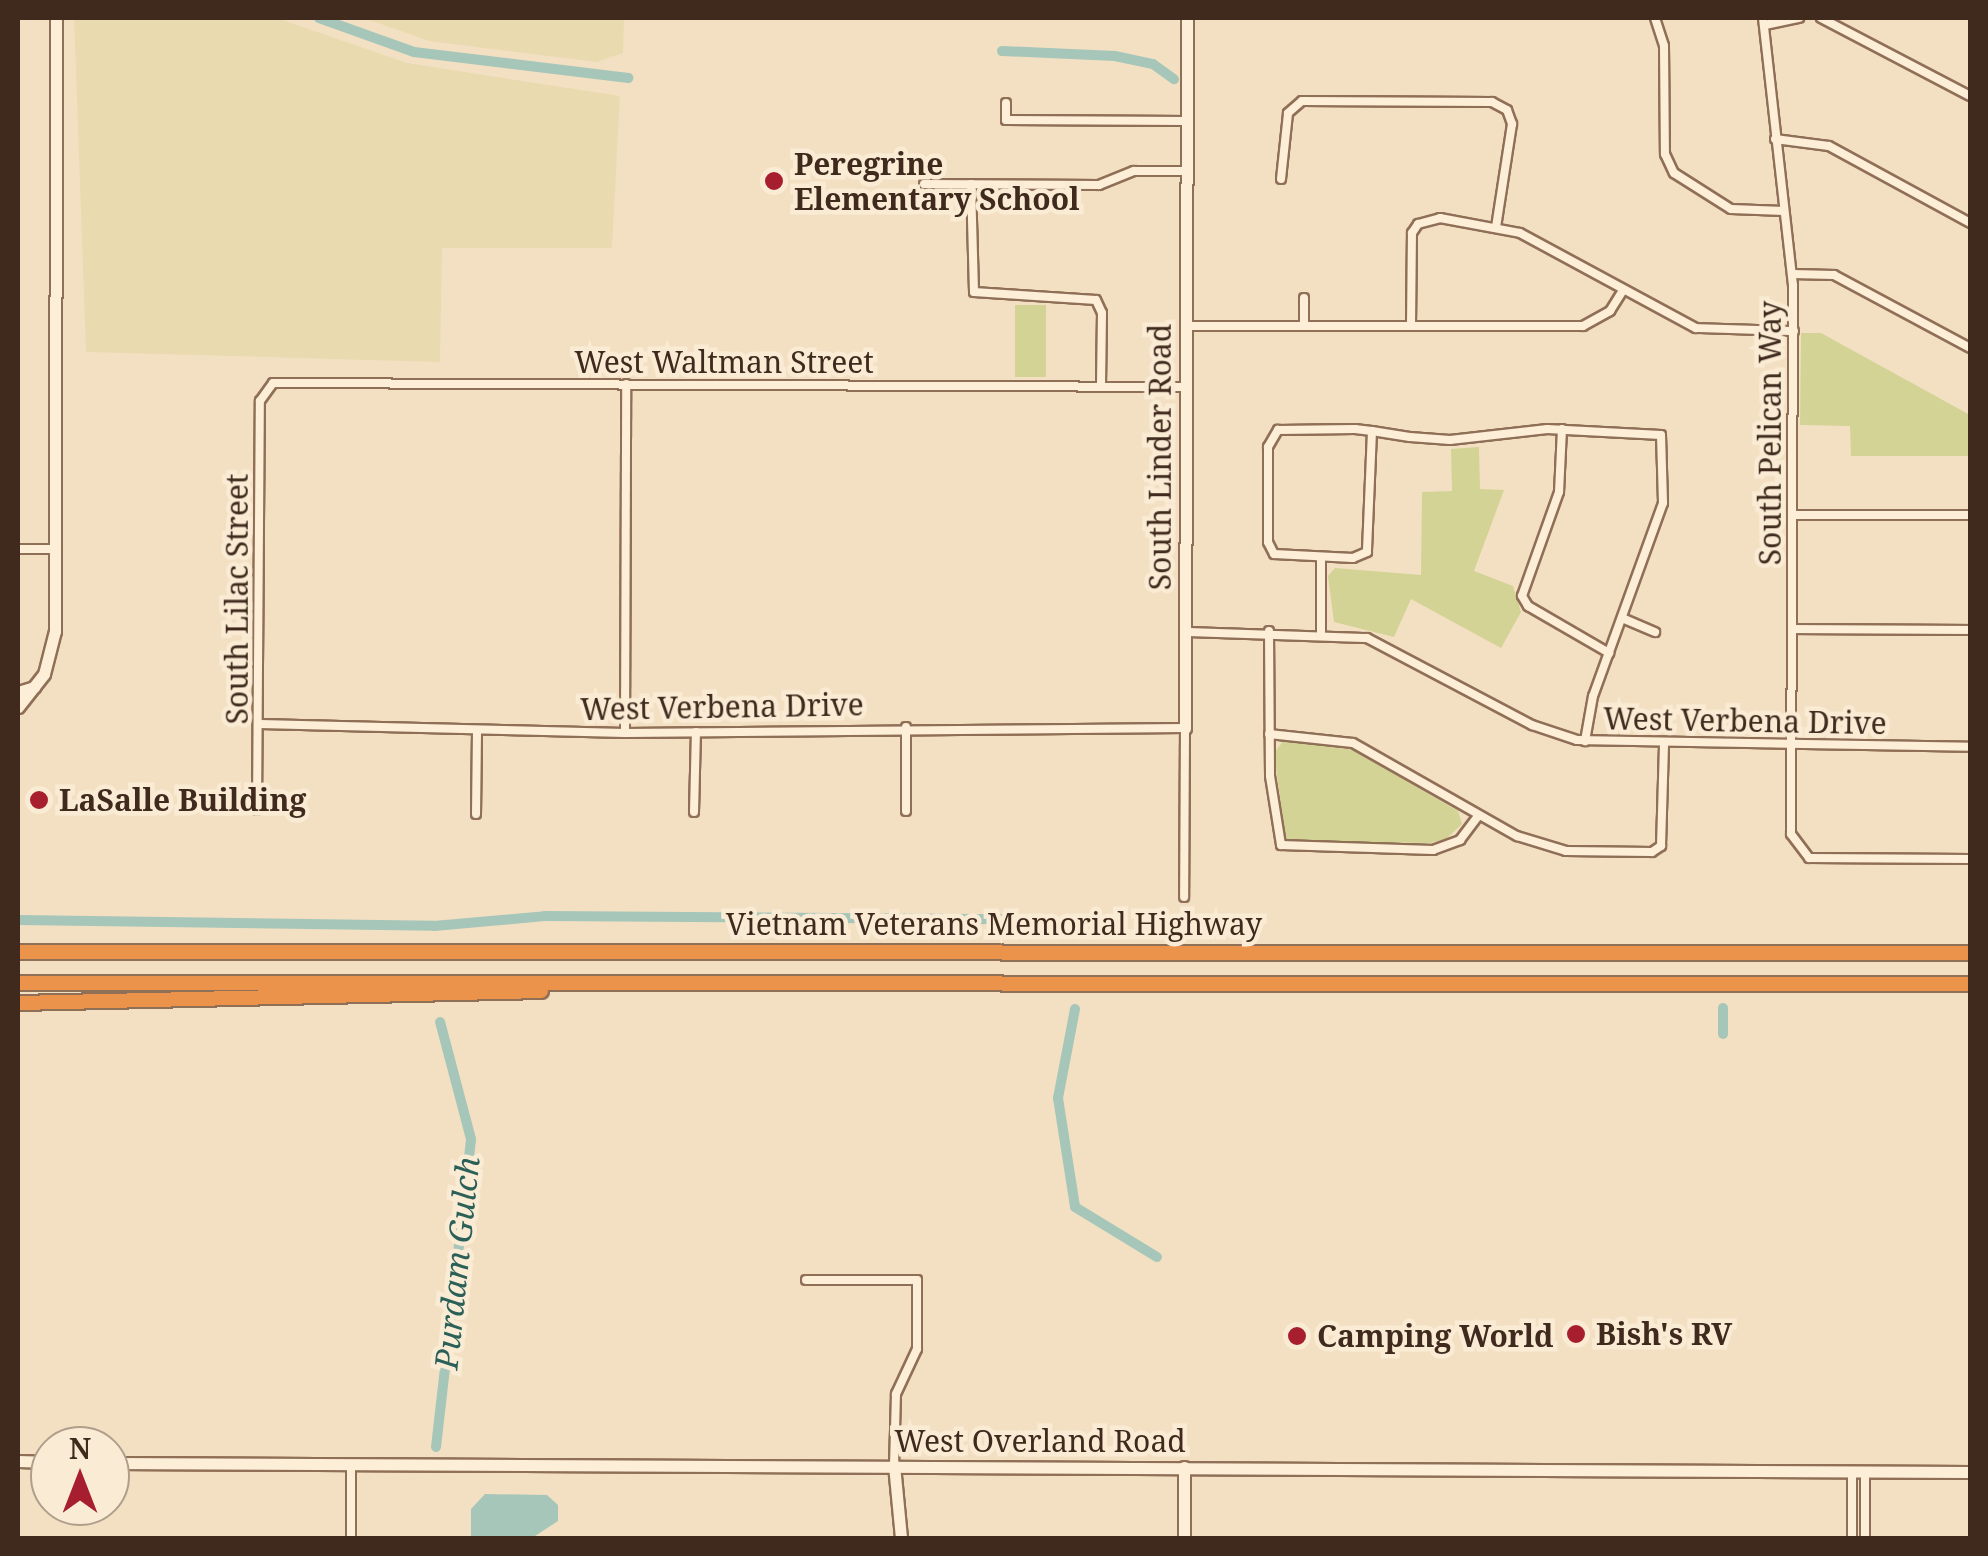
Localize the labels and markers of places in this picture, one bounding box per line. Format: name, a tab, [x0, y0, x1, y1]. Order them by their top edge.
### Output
place label: Peregrine Elementary School	[794, 146, 1080, 216]
marker: Peregrine Elementary School	[763, 170, 785, 192]
place label: LaSalle Building	[59, 782, 306, 818]
marker: LaSalle Building	[28, 789, 50, 811]
place label: Bish's RV	[1596, 1316, 1732, 1352]
place label: Camping World	[1317, 1318, 1554, 1354]
marker: Bish's RV	[1565, 1323, 1587, 1345]
marker: Camping World	[1286, 1325, 1308, 1347]

